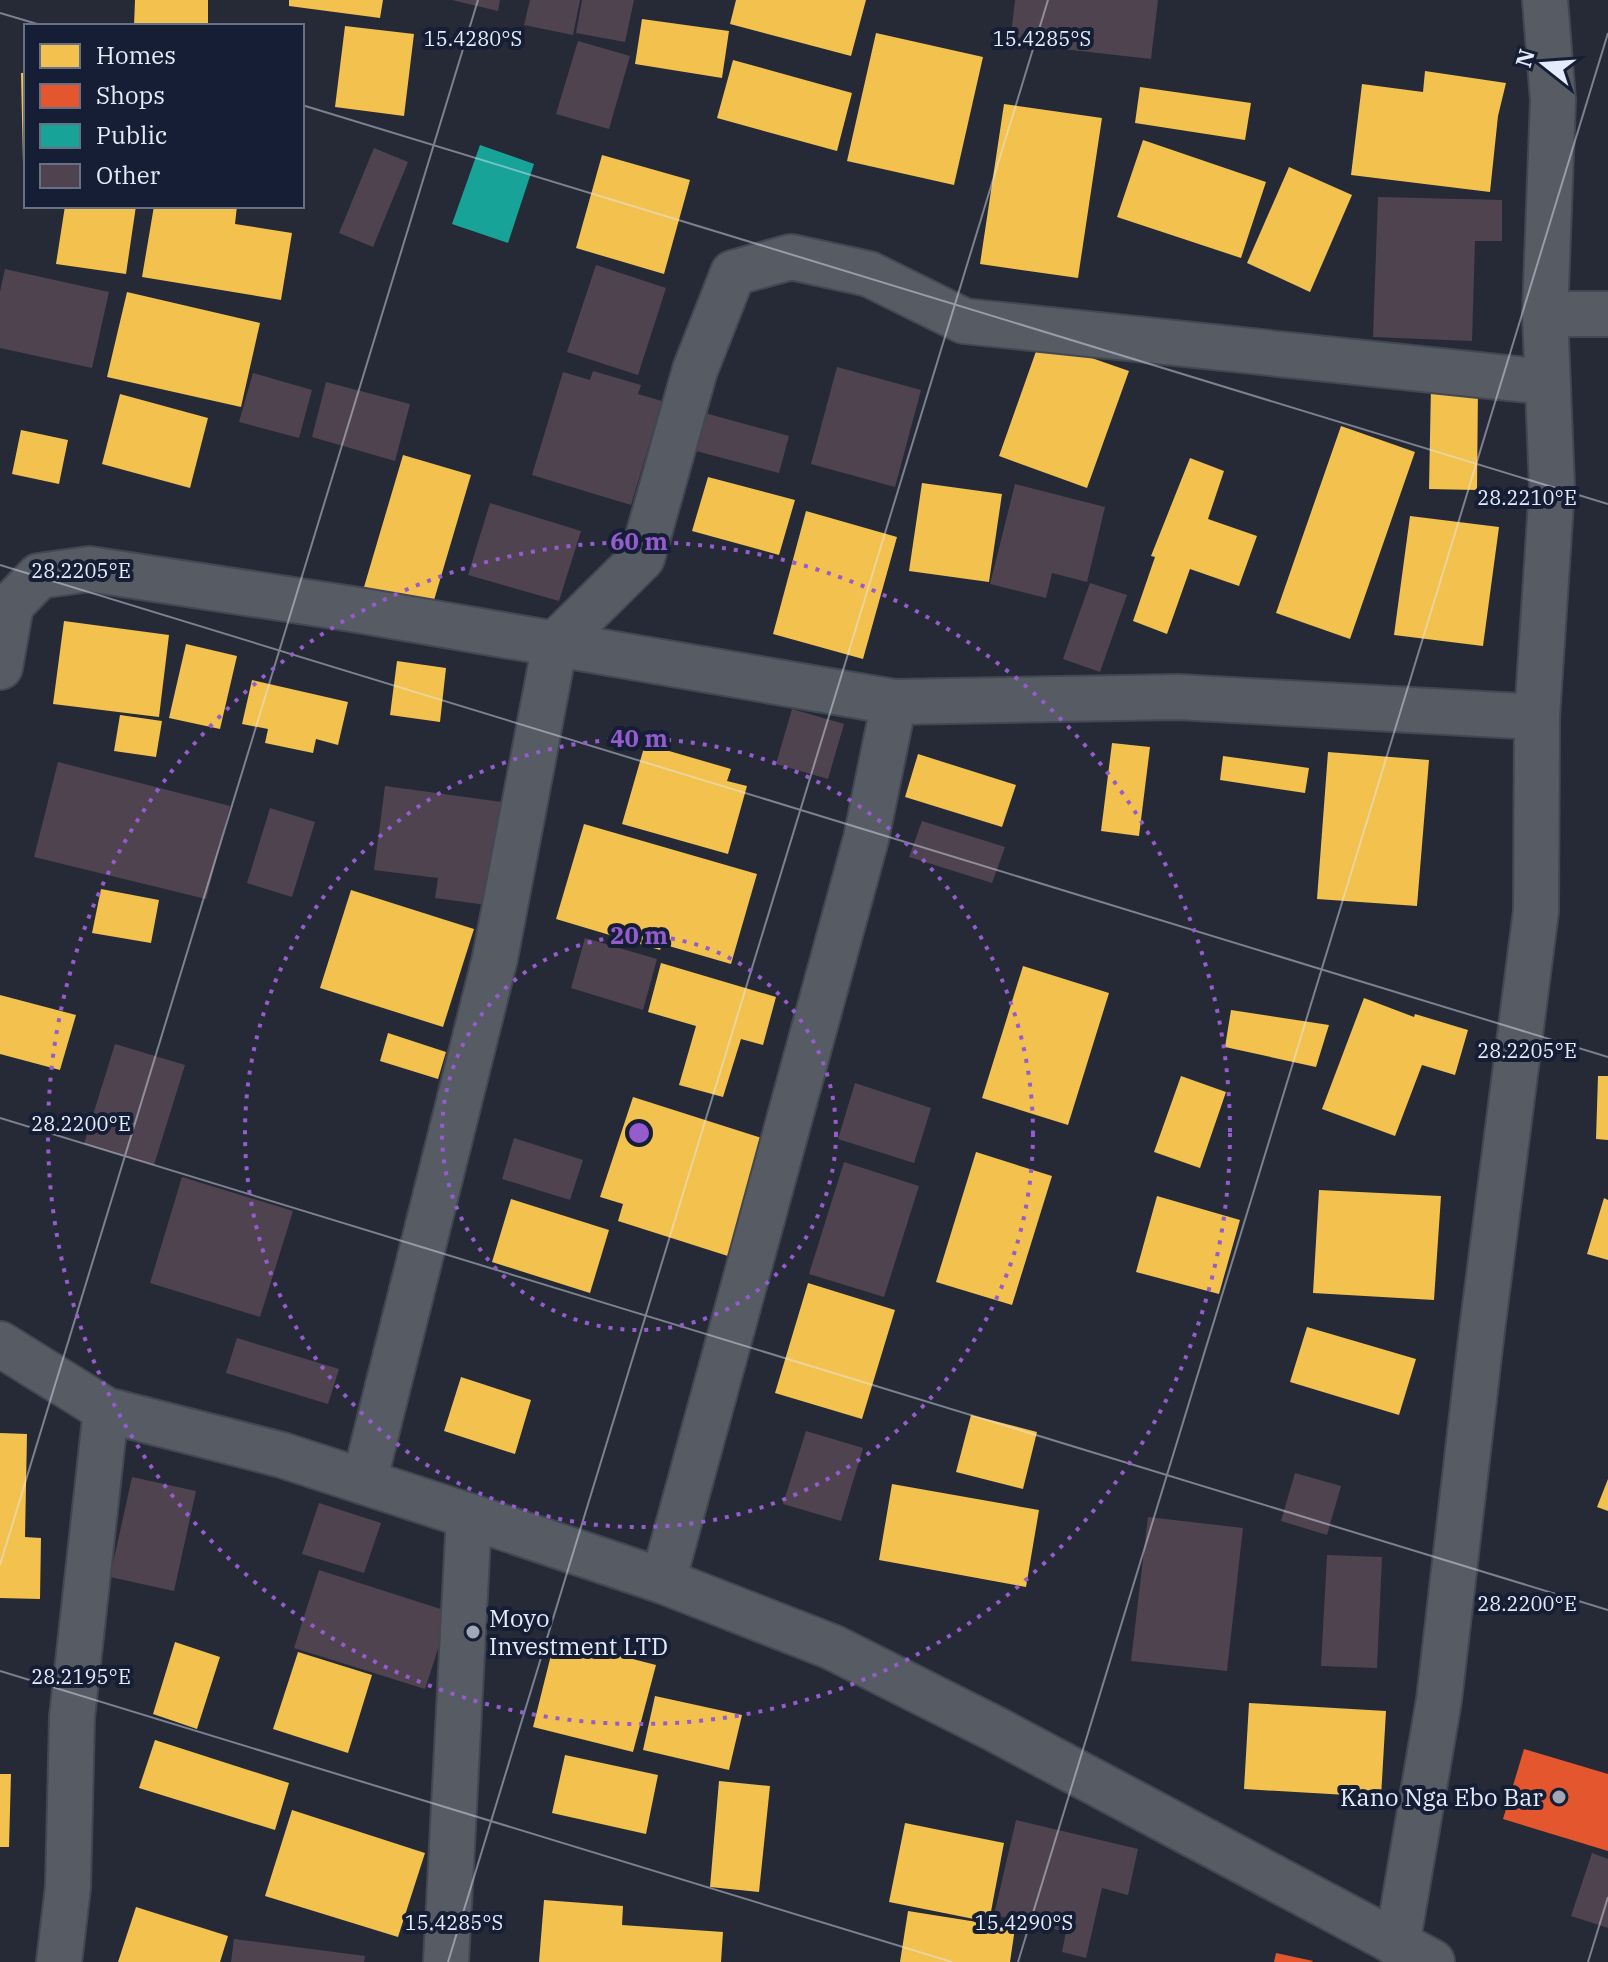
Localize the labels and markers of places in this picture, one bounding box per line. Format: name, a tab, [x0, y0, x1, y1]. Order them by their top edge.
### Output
centre of rings	[625, 1119, 653, 1147]
place label: Moyo Investment LTD	[489, 1602, 668, 1662]
marker: Moyo Investment LTD	[464, 1623, 482, 1641]
place label: Kano Nga Ebo Bar	[1340, 1781, 1543, 1813]
marker: Kano Nga Ebo Bar	[1550, 1788, 1568, 1806]

